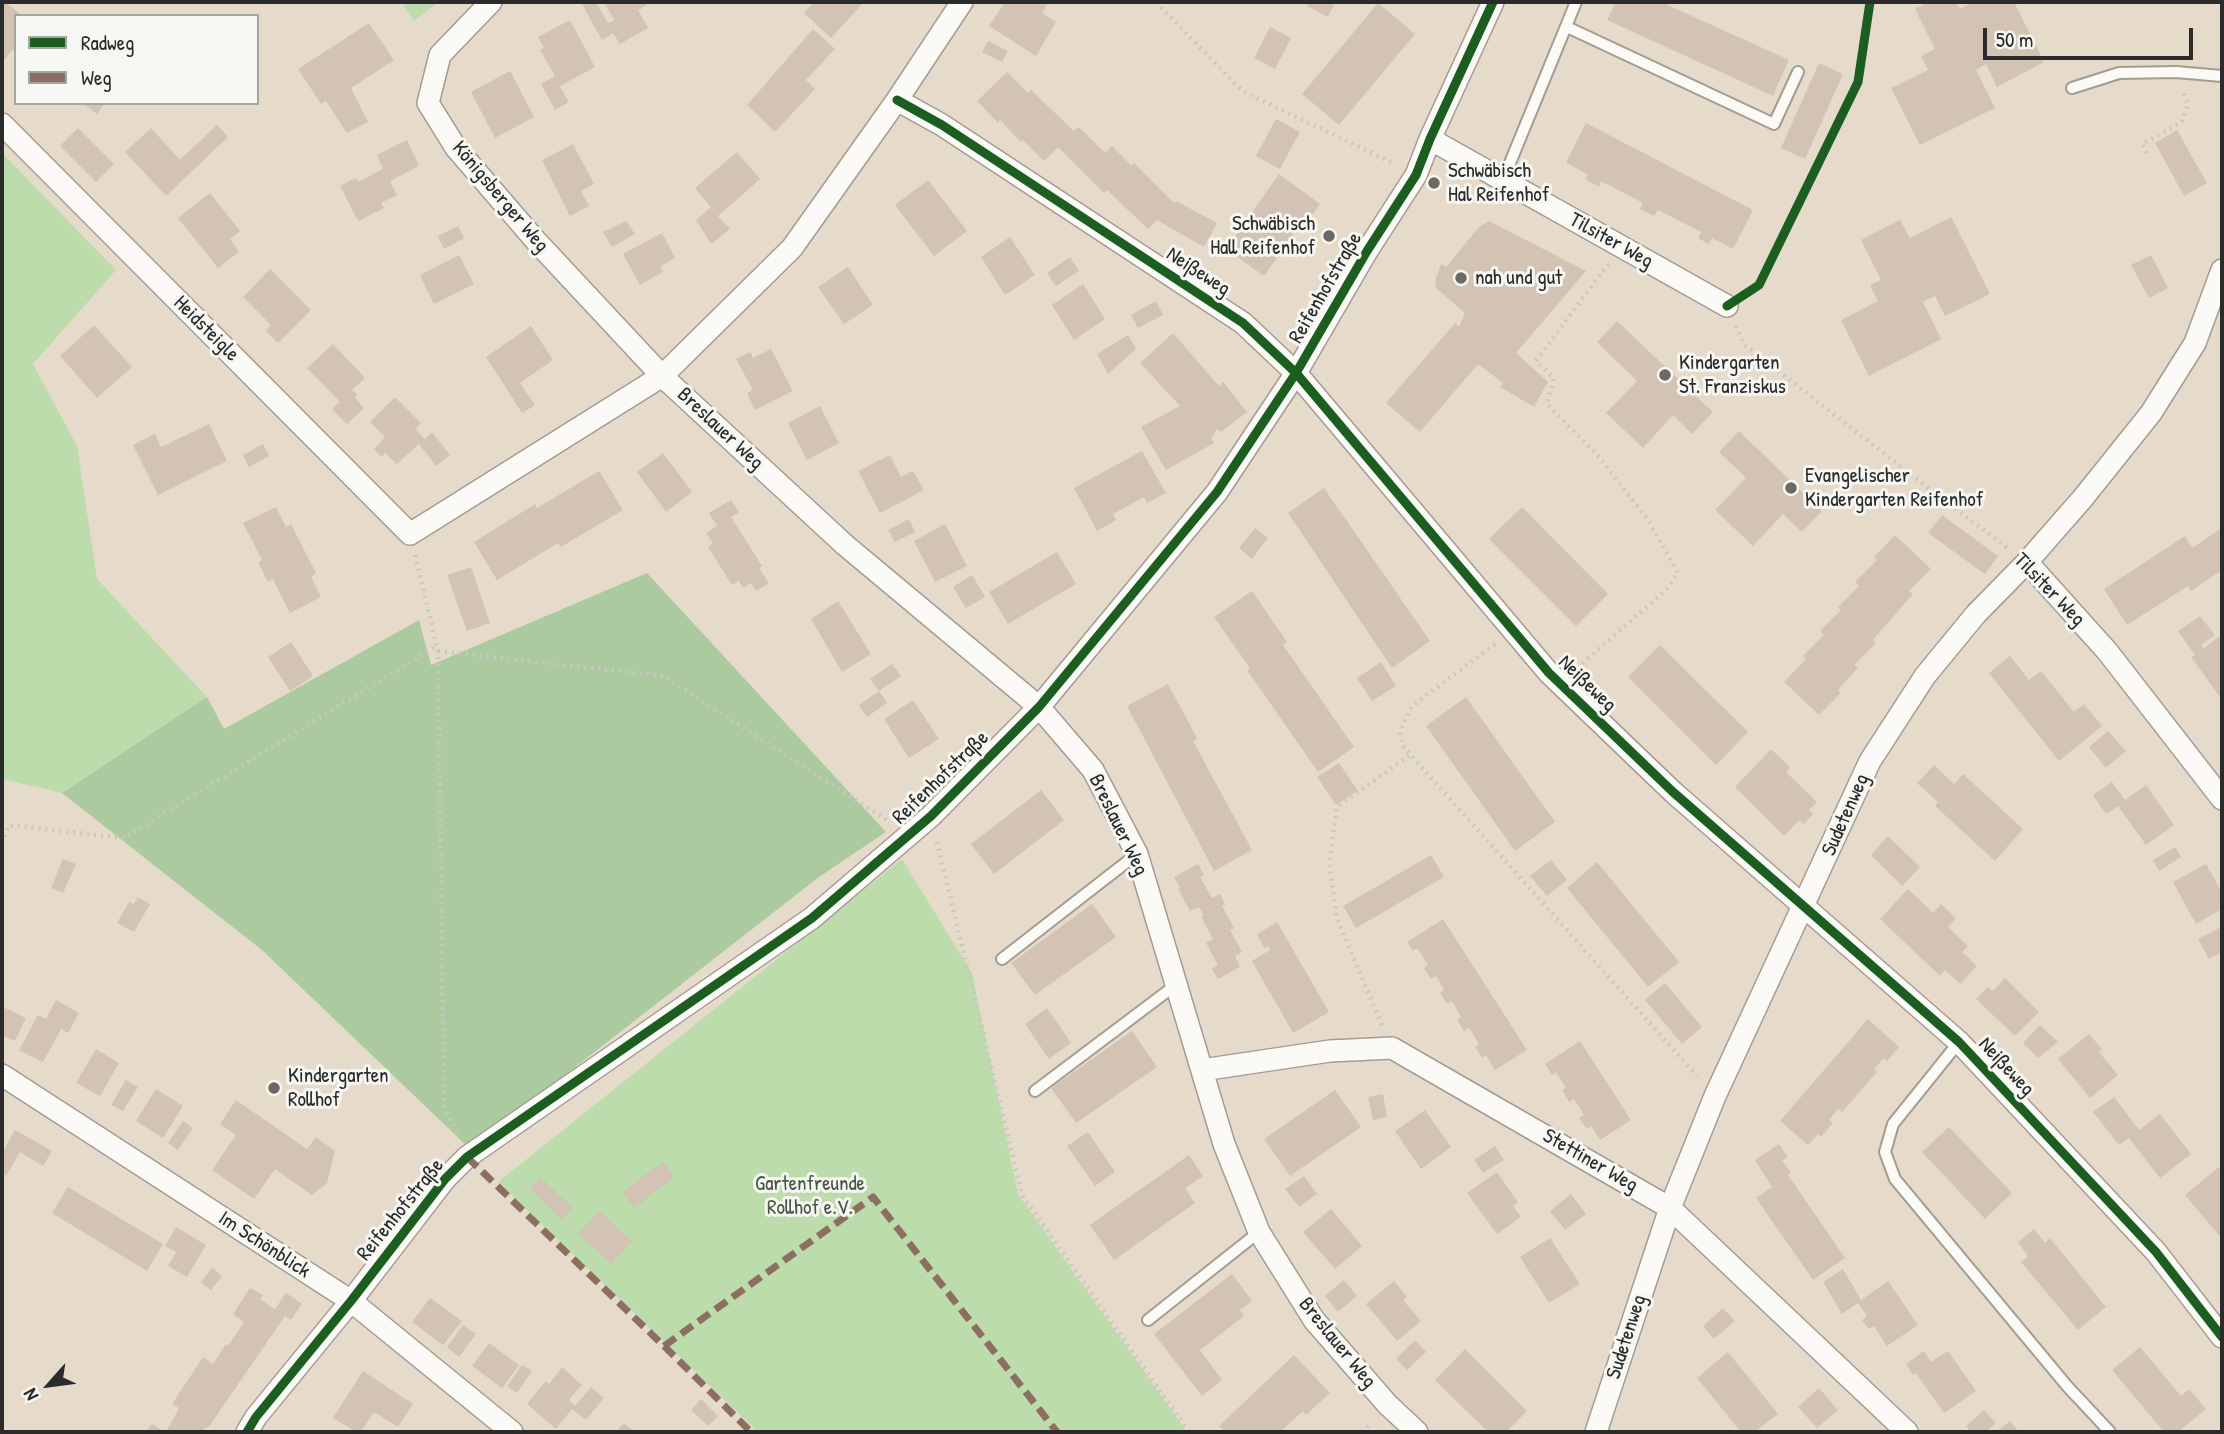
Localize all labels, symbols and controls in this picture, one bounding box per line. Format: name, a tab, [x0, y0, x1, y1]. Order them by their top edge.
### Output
legend	[14, 14, 259, 105]
scale bar	[1986, 14, 2196, 58]
text: 50 m	[1996, 25, 2033, 54]
text: Radweg	[81, 28, 134, 57]
text: Weg	[81, 63, 112, 92]
street label: Königsberger Weg	[446, 136, 554, 258]
place label: Schwäbisch Hal Reifenhof	[1448, 158, 1549, 208]
marker: Schwäbisch Hal Reifenhof	[1426, 175, 1442, 191]
street label: Tilsiter Weg	[1565, 208, 1657, 274]
place label: Schwäbisch Hall Reifenhof	[1210, 211, 1315, 261]
street label: Reifenhofstraße	[1284, 228, 1368, 348]
marker: Schwäbisch Hall Reifenhof	[1321, 228, 1337, 244]
street label: Neißeweg	[1161, 242, 1235, 302]
place label: nah und gut	[1475, 265, 1562, 291]
marker: nah und gut	[1453, 270, 1469, 286]
street label: Heidsteigle	[168, 291, 244, 367]
place label: Kindergarten St. Franziskus	[1679, 350, 1786, 400]
marker: Kindergarten St. Franziskus	[1657, 367, 1673, 383]
street label: Breslauer Weg	[671, 383, 769, 475]
place label: Evangelischer Kindergarten Reifenhof	[1805, 463, 1983, 513]
marker: Evangelischer Kindergarten Reifenhof	[1783, 480, 1799, 496]
street label: Tilsiter Weg	[2008, 548, 2090, 632]
street label: Neißeweg	[1553, 650, 1621, 718]
street label: Reifenhofstraße	[888, 726, 994, 830]
street label: Breslauer Weg	[1083, 770, 1153, 880]
street label: Sudetenweg	[1817, 770, 1875, 860]
street label: Neißeweg	[1973, 1032, 2039, 1102]
place label: Kindergarten Rollhof	[288, 1063, 389, 1113]
marker: Kindergarten Rollhof	[266, 1080, 282, 1096]
street label: Stettiner Weg	[1538, 1124, 1642, 1198]
street label: Reifenhofstraße	[352, 1154, 450, 1266]
park label: Gartenfreunde Rollhof e.V.	[755, 1171, 865, 1221]
street label: Im Schönblick	[213, 1206, 315, 1284]
street label: Sudetenweg	[1602, 1292, 1652, 1382]
street label: Breslauer Weg	[1293, 1293, 1381, 1393]
north arrow	[14, 1350, 84, 1420]
text: N	[17, 1384, 44, 1405]

